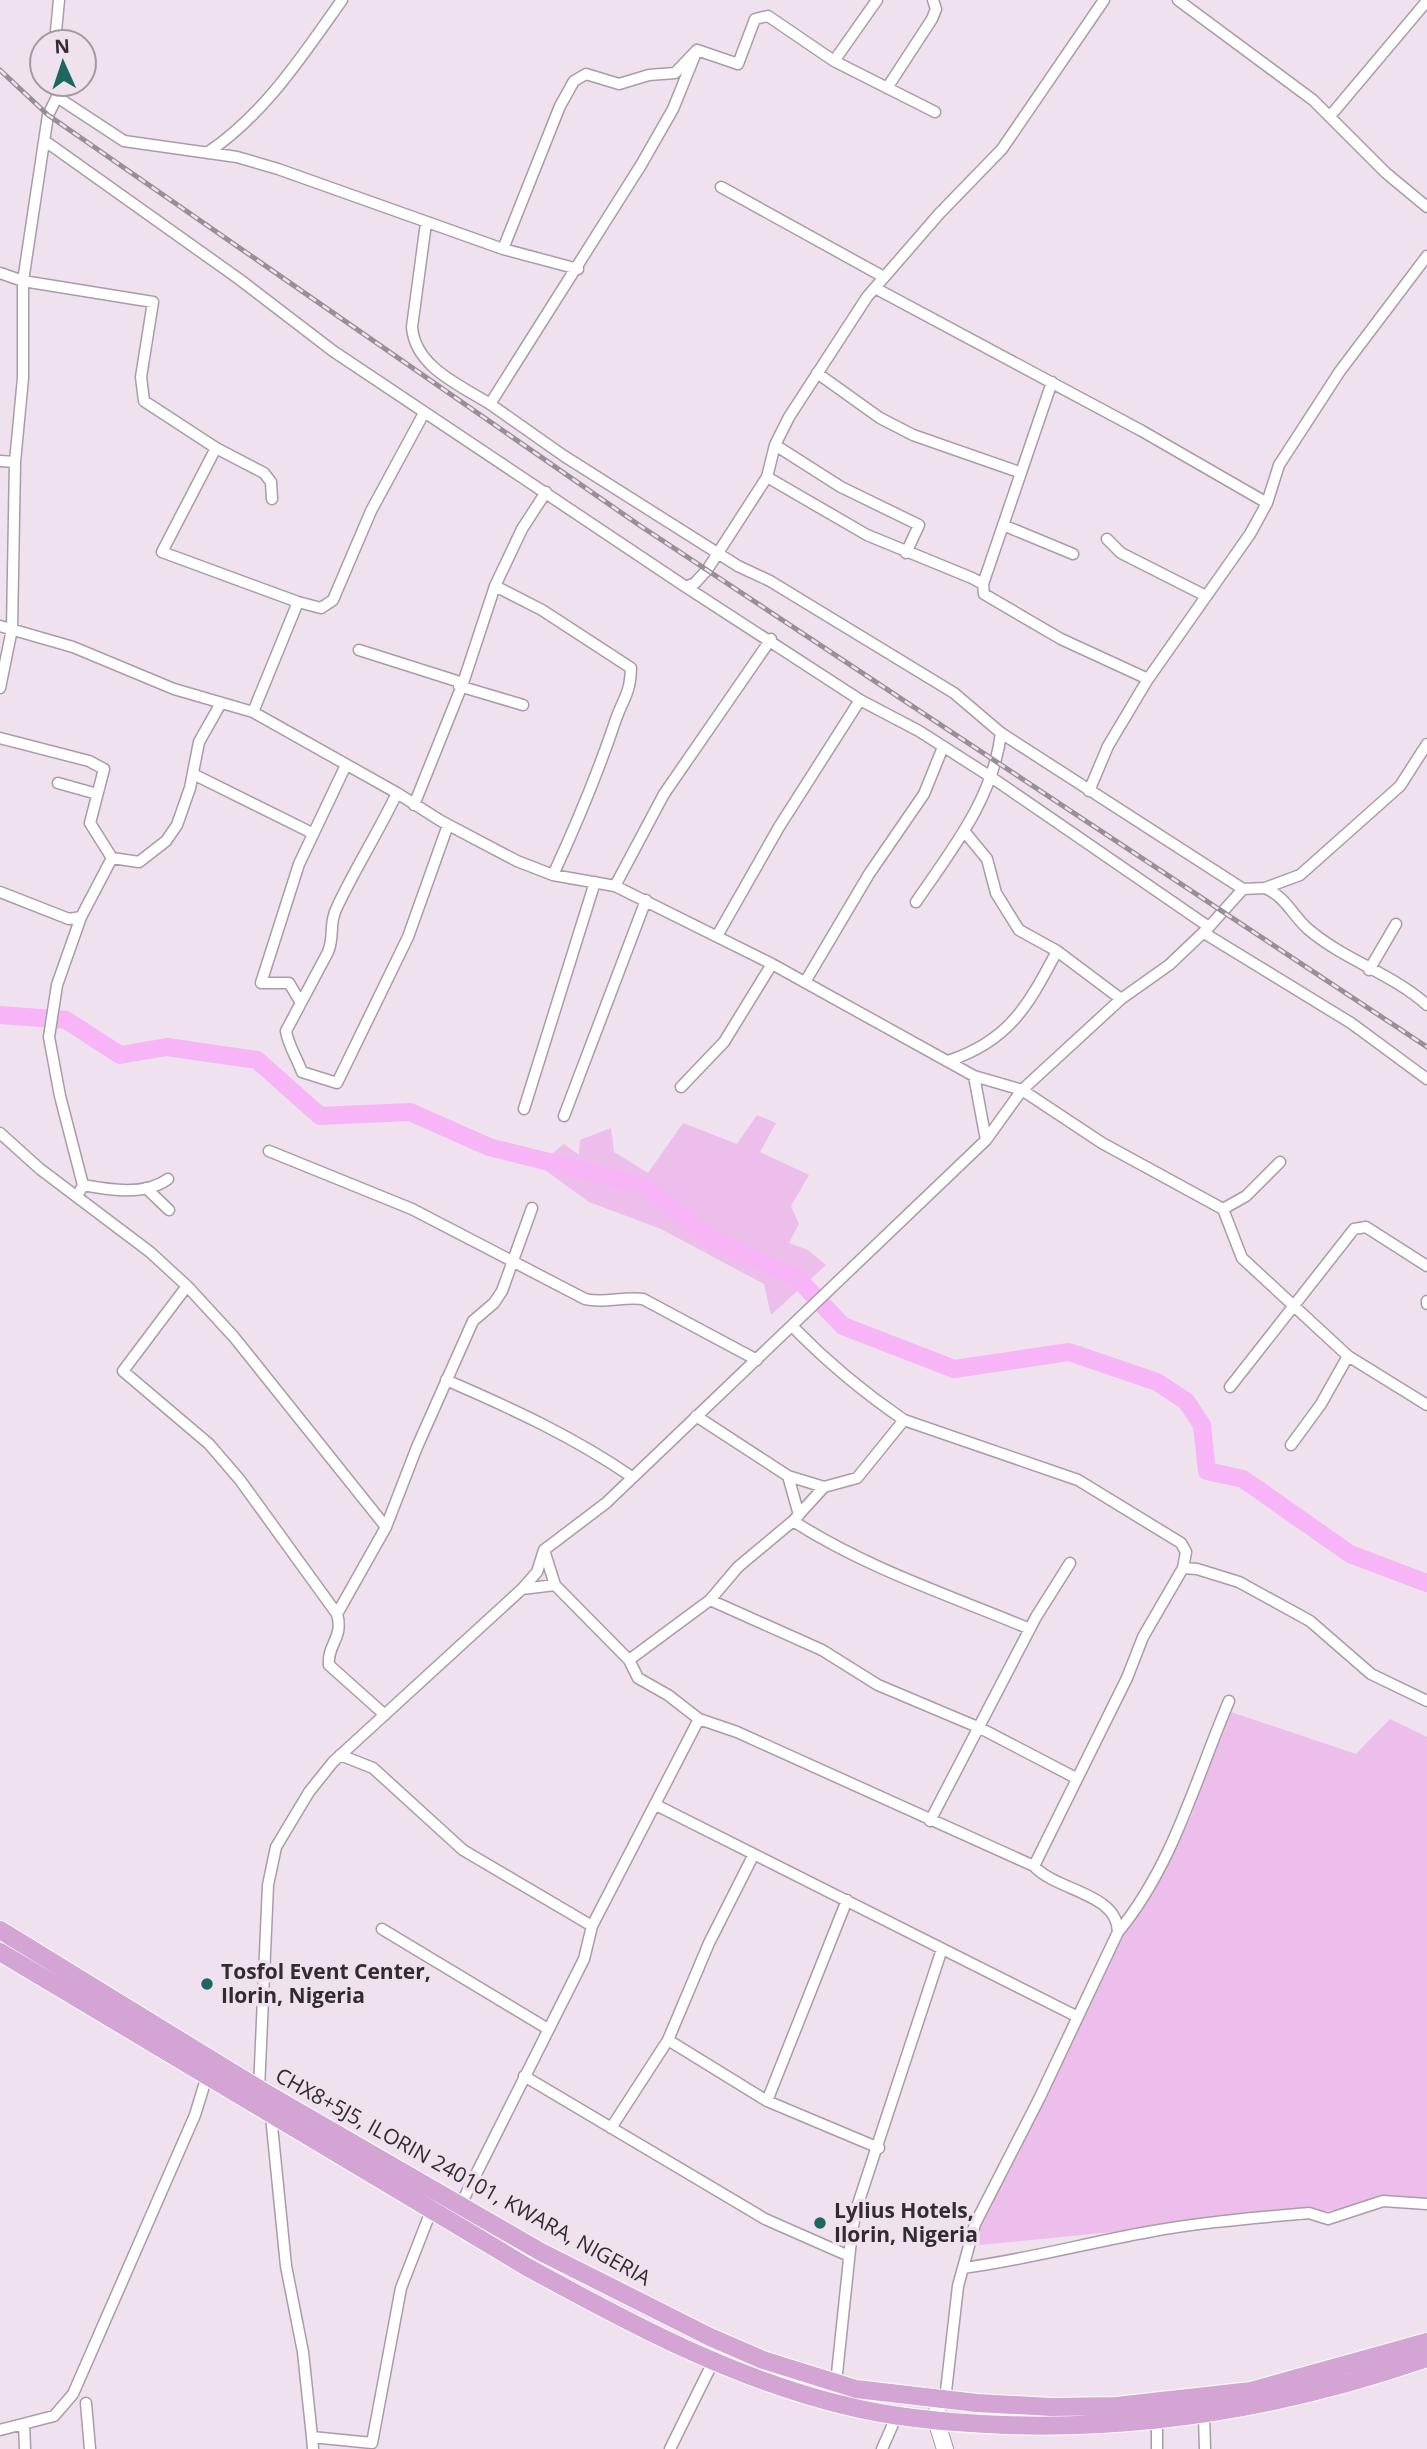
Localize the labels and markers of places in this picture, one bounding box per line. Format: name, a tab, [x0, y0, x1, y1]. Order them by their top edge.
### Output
place label: Tosfol Event Center, Ilorin, Nigeria	[221, 1957, 431, 2009]
marker: Tosfol Event Center, Ilorin, Nigeria	[199, 1976, 215, 1992]
place label: Lylius Hotels, Ilorin, Nigeria	[834, 2196, 978, 2248]
marker: Lylius Hotels, Ilorin, Nigeria	[812, 2215, 828, 2231]

